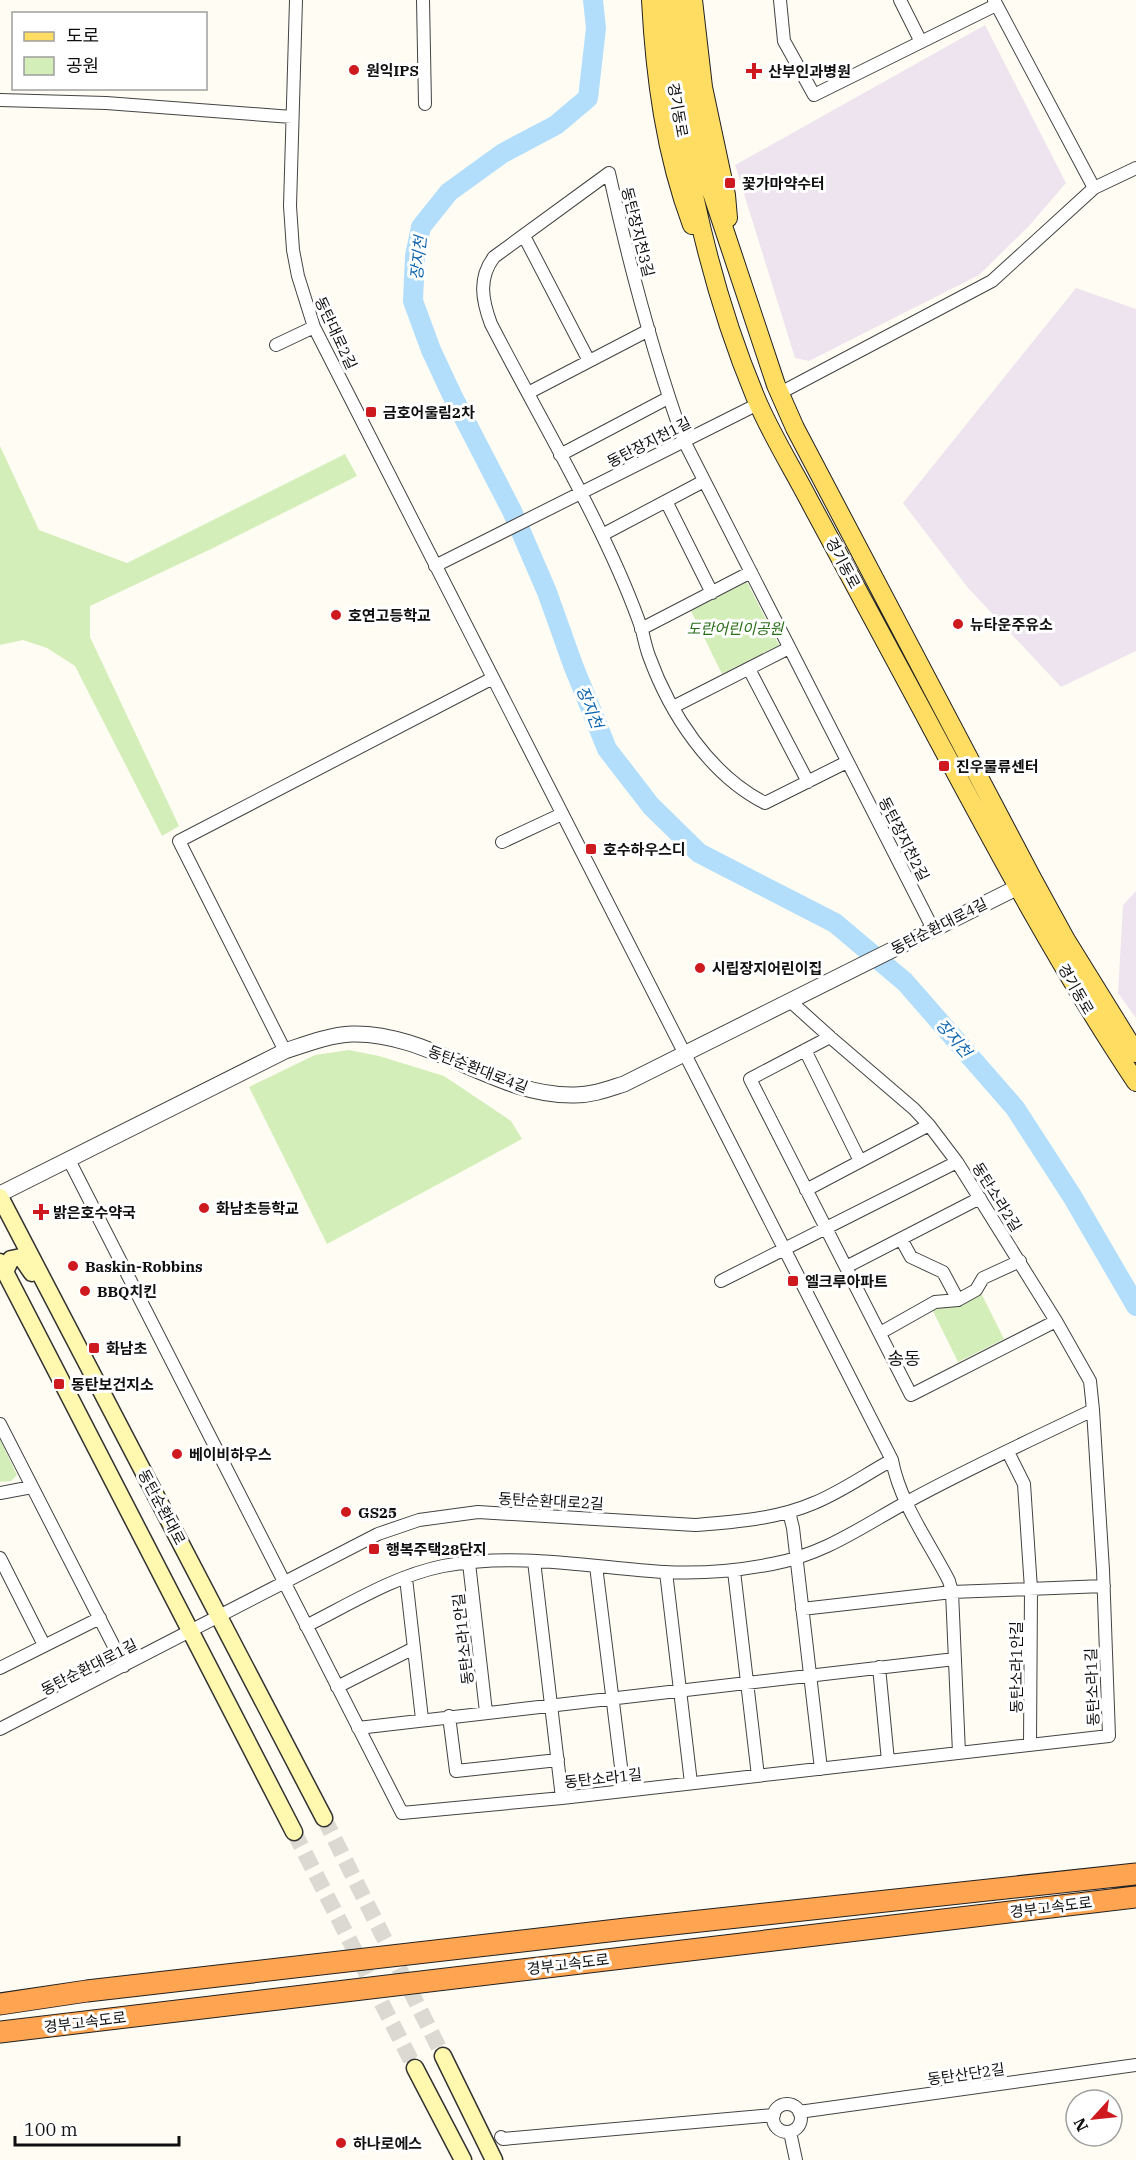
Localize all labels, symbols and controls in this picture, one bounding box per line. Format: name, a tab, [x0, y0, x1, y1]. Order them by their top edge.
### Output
legend	[12, 12, 207, 90]
text: 도로	[66, 24, 99, 47]
text: 공원	[66, 54, 99, 77]
place label: 원익IPS	[366, 61, 419, 80]
marker: 산부인과병원	[745, 62, 763, 80]
place label: 산부인과병원	[768, 62, 851, 81]
marker: 원익IPS	[347, 63, 361, 77]
street label: 경기동로	[664, 81, 692, 139]
place label: 꽃가마약수터	[742, 174, 825, 193]
marker: 꽃가마약수터	[723, 176, 737, 190]
street label: 동탄장지천3길	[618, 185, 658, 279]
water label: 장지천	[406, 233, 430, 281]
street label: 동탄대로2길	[311, 294, 361, 372]
place label: 금호어울림2차	[383, 403, 475, 422]
marker: 금호어울림2차	[364, 405, 378, 419]
street label: 동탄장지천1길	[604, 413, 694, 471]
street label: 경기동로	[822, 534, 864, 592]
place label: 호연고등학교	[348, 606, 431, 625]
marker: 호연고등학교	[329, 608, 343, 622]
place label: 뉴타운주유소	[970, 615, 1053, 634]
marker: 뉴타운주유소	[951, 617, 965, 631]
park label: 도란어린이공원	[687, 619, 784, 638]
water label: 장지천	[572, 683, 608, 733]
place label: 진우물류센터	[956, 757, 1039, 776]
marker: 진우물류센터	[937, 759, 951, 773]
street label: 동탄장지천2길	[875, 794, 933, 884]
place label: 호수하우스디	[603, 840, 686, 859]
marker: 호수하우스디	[584, 842, 598, 856]
street label: 동탄순환대로4길	[888, 894, 990, 958]
place label: 시립장지어린이집	[712, 959, 822, 978]
street label: 경기동로	[1054, 960, 1098, 1018]
marker: 시립장지어린이집	[693, 961, 707, 975]
water label: 장지천	[932, 1015, 978, 1063]
street label: 동탄순환대로4길	[425, 1041, 531, 1097]
street label: 동탄소라2길	[968, 1159, 1026, 1235]
place label: 화남초등학교	[216, 1199, 299, 1218]
marker: 화남초등학교	[197, 1201, 211, 1215]
place label: 밝은호수약국	[53, 1203, 136, 1222]
marker: 밝은호수약국	[34, 1205, 48, 1219]
place label: Baskin-Robbins	[85, 1257, 203, 1276]
marker: Baskin-Robbins	[66, 1259, 80, 1273]
place label: 엘크루아파트	[805, 1272, 888, 1291]
marker: 엘크루아파트	[786, 1274, 800, 1288]
place label: BBQ치킨	[97, 1282, 157, 1301]
marker: BBQ치킨	[78, 1284, 92, 1298]
place label: 화남초	[106, 1339, 148, 1358]
marker: 화남초	[87, 1341, 101, 1355]
district label: 송동	[887, 1347, 921, 1370]
place label: 동탄보건지소	[71, 1375, 154, 1394]
marker: 동탄보건지소	[52, 1377, 66, 1391]
place label: 베이비하우스	[189, 1445, 272, 1464]
marker: 베이비하우스	[170, 1447, 184, 1461]
street label: 동탄순환대로	[134, 1466, 190, 1548]
street label: 동탄순환대로2길	[498, 1489, 604, 1513]
place label: GS25	[358, 1503, 397, 1522]
marker: GS25	[339, 1505, 353, 1519]
place label: 행복주택28단지	[386, 1540, 487, 1559]
marker: 행복주택28단지	[367, 1542, 381, 1556]
street label: 동탄소라1안길	[449, 1592, 477, 1686]
street label: 동탄소라1안길	[1007, 1621, 1026, 1713]
street label: 동탄순환대로1길	[38, 1635, 140, 1699]
street label: 동탄소라1길	[1081, 1648, 1103, 1726]
street label: 동탄소라1길	[563, 1764, 643, 1792]
street label: 경부고속도로	[1009, 1893, 1093, 1921]
street label: 경부고속도로	[526, 1950, 610, 1978]
street label: 경부고속도로	[43, 2008, 127, 2036]
street label: 동탄산단2길	[926, 2059, 1006, 2089]
north arrow	[1064, 2088, 1124, 2148]
scale bar	[15, 2109, 178, 2147]
text: N	[1069, 2115, 1092, 2135]
text: 100 m	[24, 2118, 78, 2141]
place label: 하나로에스	[353, 2134, 422, 2153]
marker: 하나로에스	[334, 2136, 348, 2150]

